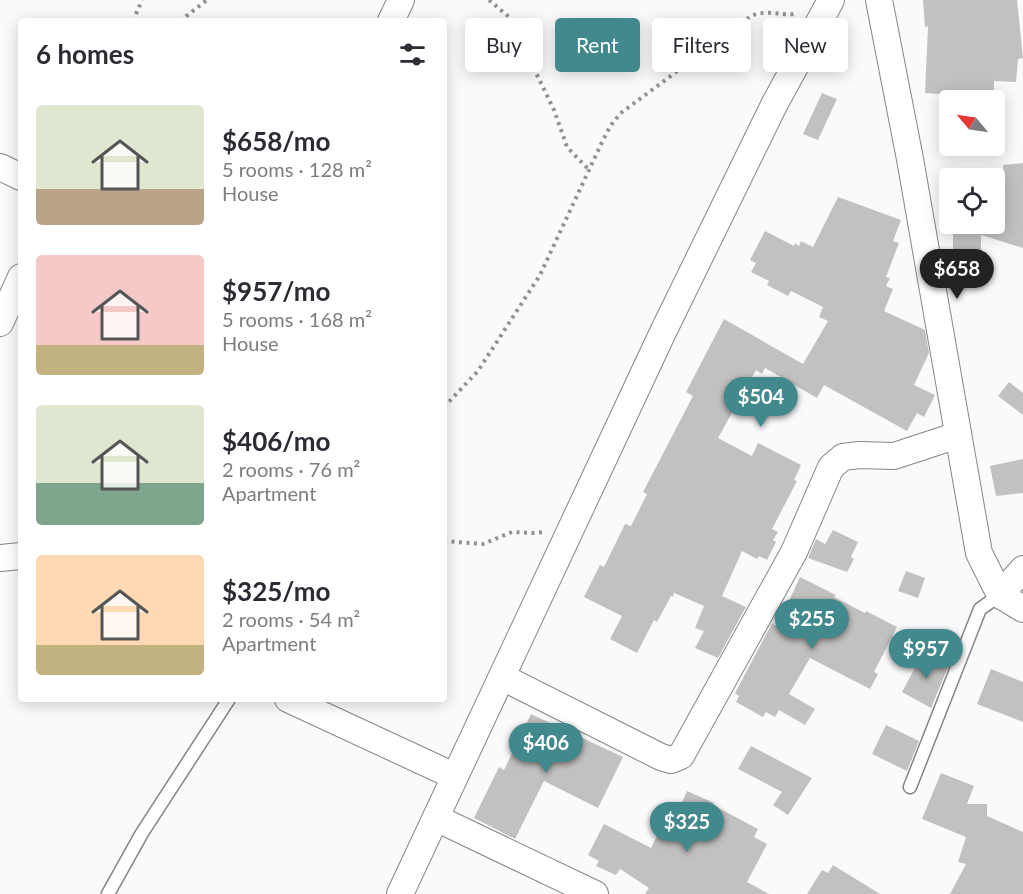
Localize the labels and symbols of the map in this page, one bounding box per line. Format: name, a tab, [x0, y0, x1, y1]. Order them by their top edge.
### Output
north arrow	[939, 90, 1005, 156]
pin: $658	[921, 249, 993, 300]
pin: $504	[725, 377, 797, 428]
pin: $255	[776, 599, 848, 650]
pin: $957	[890, 629, 962, 680]
pin: $406	[510, 723, 582, 774]
pin: $325	[651, 802, 723, 853]

